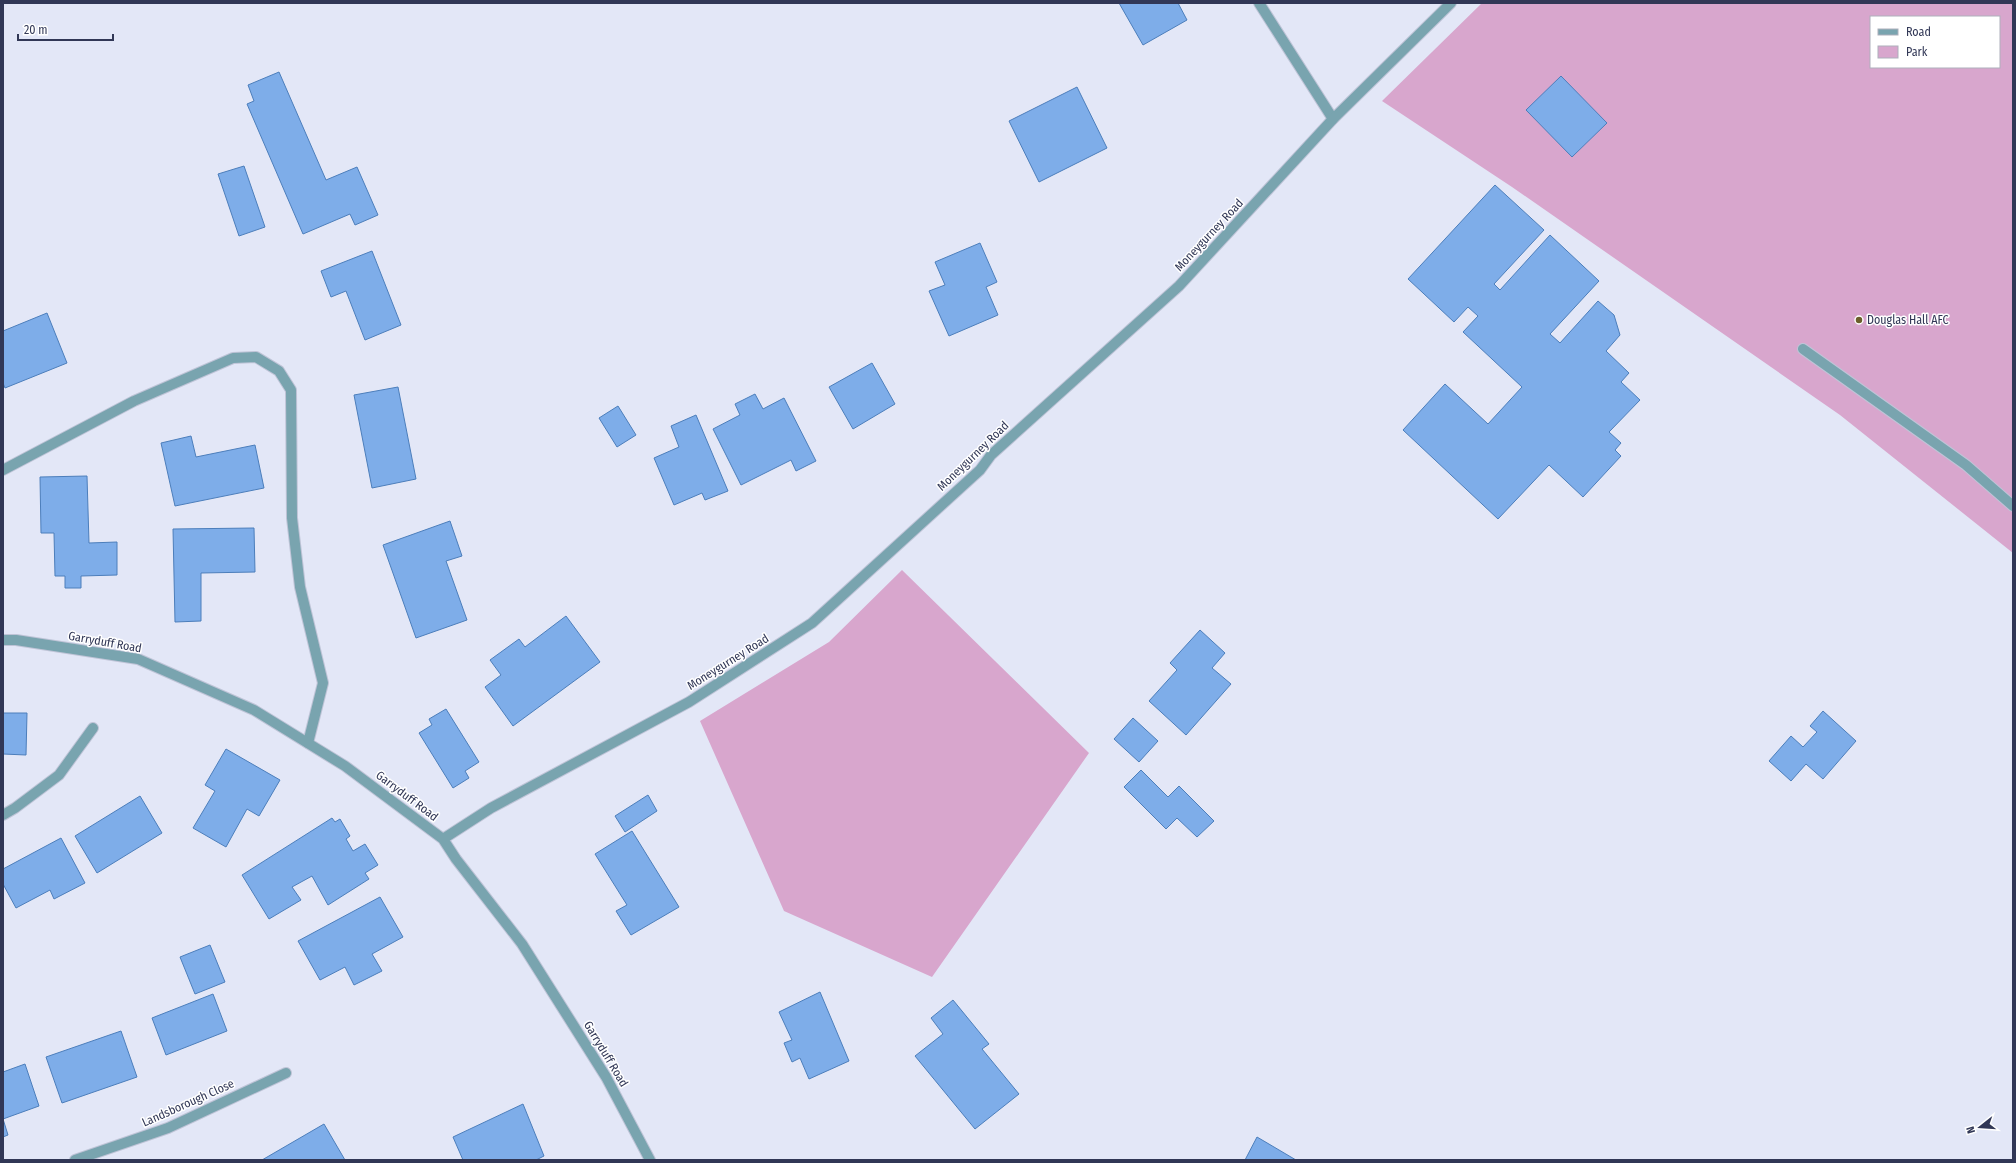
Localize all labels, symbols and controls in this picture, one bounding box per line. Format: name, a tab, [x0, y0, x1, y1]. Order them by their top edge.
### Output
scale bar	[18, 16, 113, 42]
legend	[1870, 16, 2000, 68]
text: 20 m	[24, 23, 48, 37]
text: Road	[1906, 25, 1931, 39]
text: Park	[1906, 45, 1928, 59]
street label: Moneygurney Road	[1172, 196, 1246, 274]
place label: Douglas Hall AFC	[1867, 313, 1949, 327]
marker: Douglas Hall AFC	[1854, 315, 1864, 325]
street label: Moneygurney Road	[934, 418, 1012, 494]
street label: Garryduff Road	[67, 629, 143, 655]
street label: Moneygurney Road	[685, 631, 771, 693]
street label: Garryduff Road	[373, 768, 441, 824]
street label: Garryduff Road	[581, 1019, 631, 1089]
street label: Landsborough Close	[140, 1076, 236, 1130]
north arrow	[1960, 1107, 2000, 1147]
text: N	[1964, 1125, 1978, 1135]

